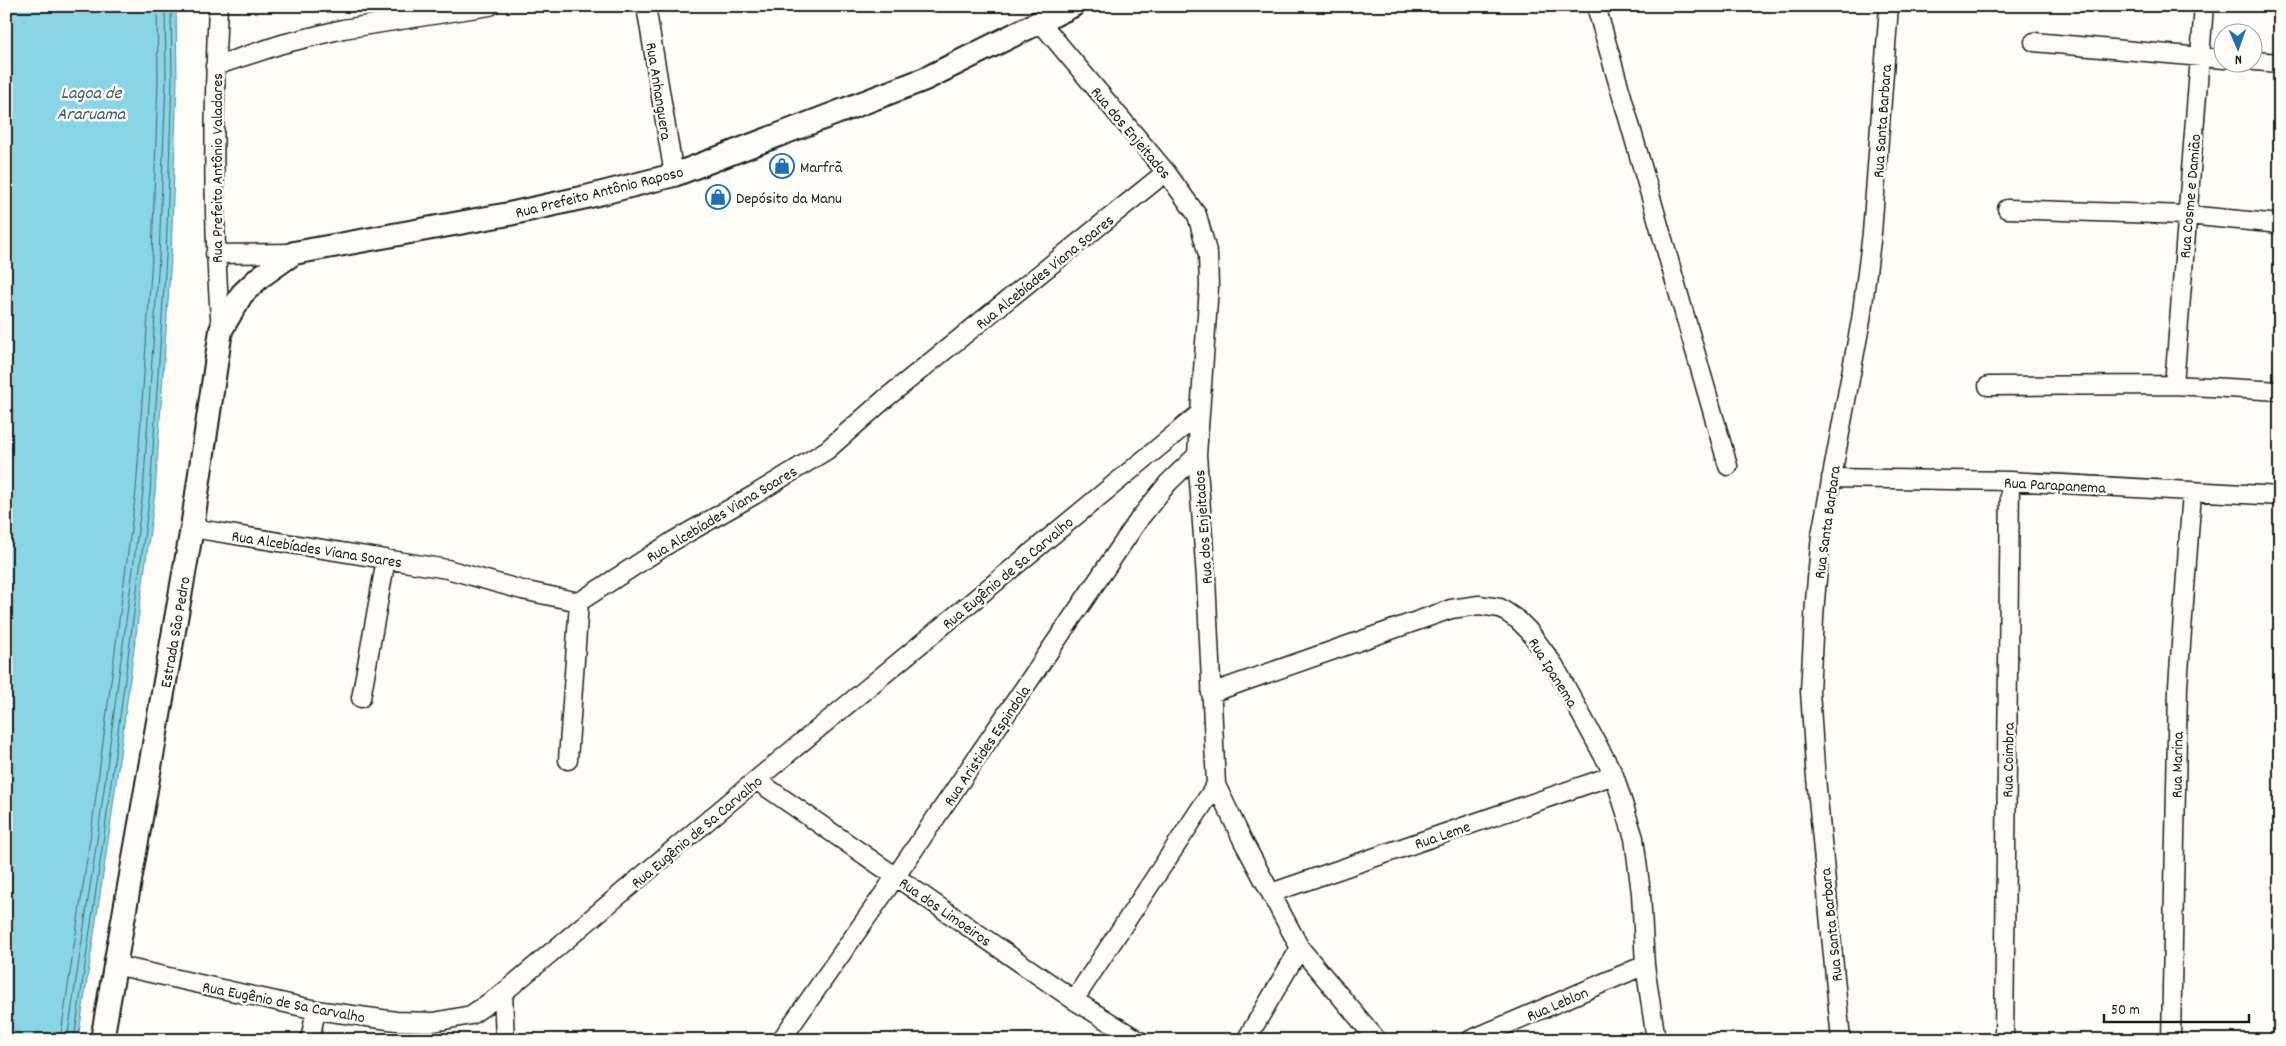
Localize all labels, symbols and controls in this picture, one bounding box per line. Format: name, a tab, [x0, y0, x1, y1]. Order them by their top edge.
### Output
north arrow	[2214, 22, 2264, 72]
street label: Rua Anhanguera	[638, 41, 677, 142]
text: N	[2234, 49, 2242, 69]
street label: Rua Santa Barbara	[1868, 63, 1899, 179]
street label: Rua Prefeito Antônio Valadares	[207, 73, 230, 263]
water label: Lagoa de Araruama	[57, 82, 127, 128]
street label: Rua dos Enjeitados	[1084, 82, 1176, 185]
street label: Rua Cosme e Damião	[2175, 133, 2208, 259]
shop icon: Marfrã	[769, 153, 795, 179]
place label: Marfrã	[800, 157, 842, 180]
street label: Rua Prefeito Antônio Raposo	[513, 161, 686, 225]
shop icon: Depósito da Manu	[705, 184, 731, 210]
place label: Depósito da Manu	[736, 188, 842, 211]
street label: Rua Alcebíades Viana Soares	[971, 210, 1120, 336]
street label: Rua Alcebíades Viana Soares	[643, 461, 802, 569]
street label: Rua Santa Barbara	[1809, 464, 1848, 580]
street label: Rua dos Enjeitados	[1189, 469, 1220, 585]
street label: Rua Parapanema	[2003, 472, 2107, 501]
street label: Rua Eugênio de Sa Carvalho	[938, 512, 1079, 636]
street label: Rua Alcebíades Viana Soares	[230, 526, 404, 575]
street label: Estrada São Pedro	[155, 575, 198, 690]
street label: Rua Ipanema	[1521, 634, 1583, 713]
street label: Rua Aristides Espindola	[939, 681, 1037, 812]
street label: Rua Coimbra	[1997, 722, 2022, 798]
street label: Rua Marina	[2166, 731, 2191, 798]
street label: Rua Eugênio de Sa Carvalho	[627, 771, 768, 895]
street label: Rua Leme	[1412, 816, 1474, 857]
street label: Rua Santa Barbara	[1815, 866, 1850, 983]
street label: Rua dos Limoeiros	[894, 873, 996, 954]
street label: Rua Eugênio de Sa Carvalho	[200, 976, 367, 1031]
street label: Rua Leblon	[1524, 982, 1592, 1029]
scale bar	[2104, 991, 2248, 1023]
text: 50 m	[2111, 1000, 2140, 1022]

